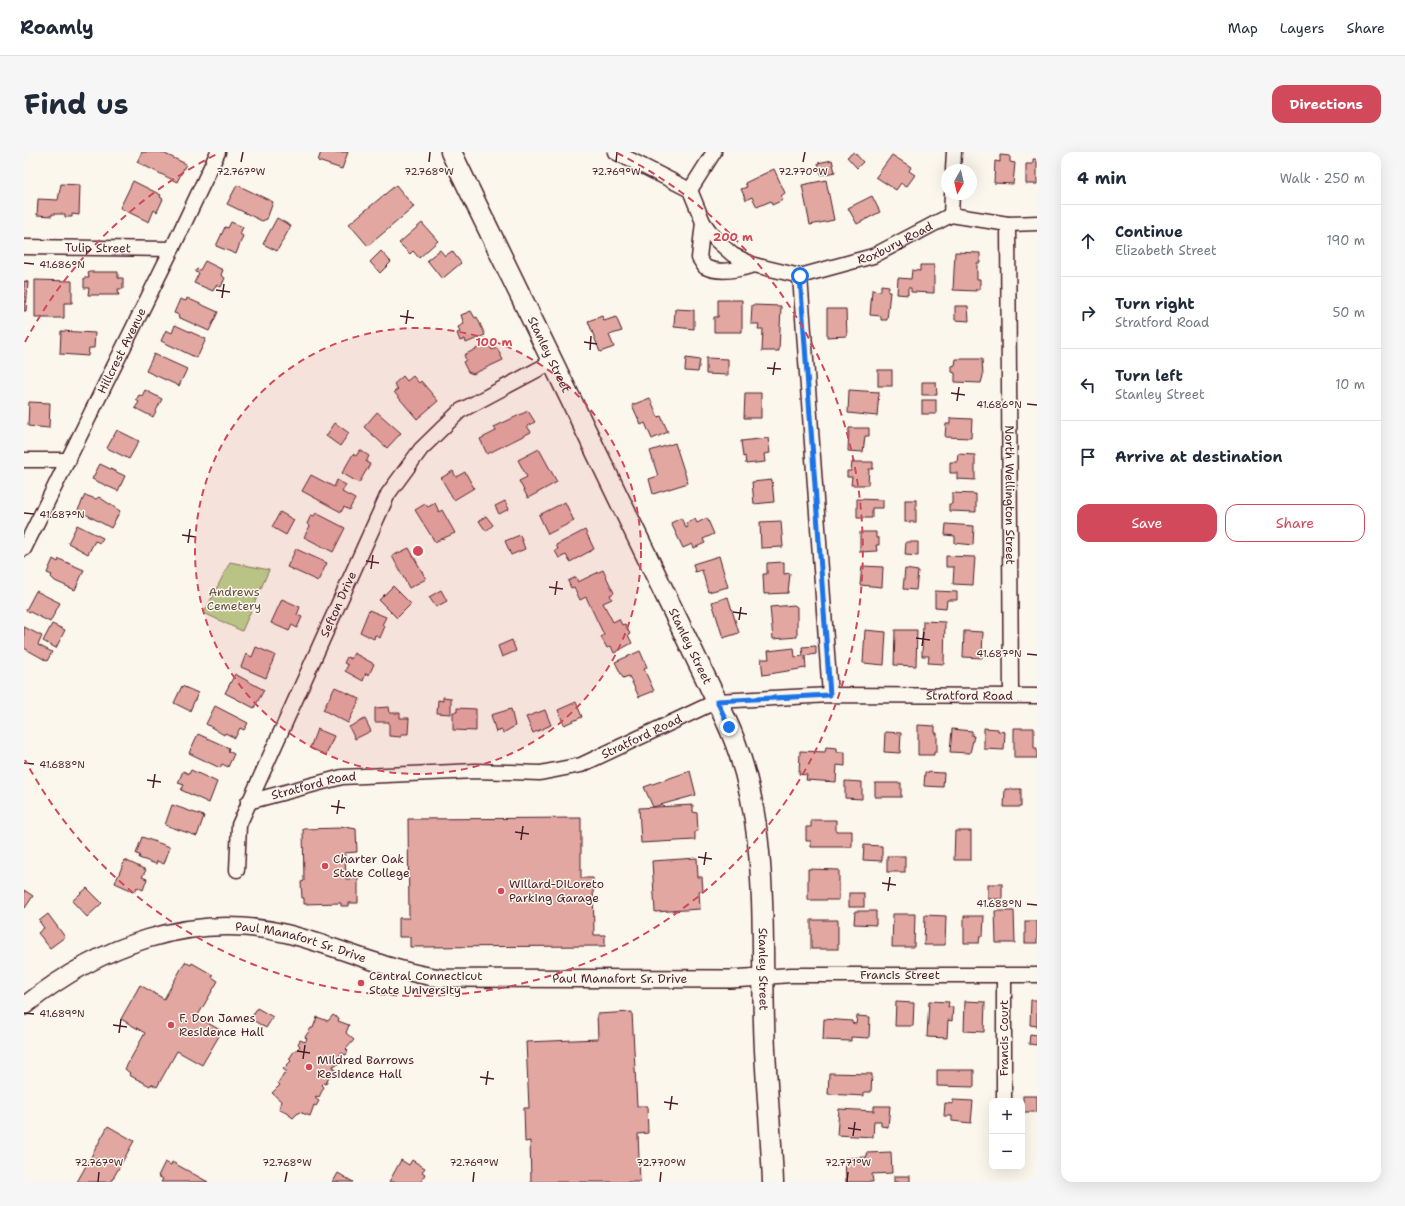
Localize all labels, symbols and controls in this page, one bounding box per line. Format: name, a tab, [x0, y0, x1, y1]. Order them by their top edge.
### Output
text: Roamly	[20, 15, 94, 40]
text: Map	[1228, 19, 1258, 37]
text: Layers	[1280, 19, 1324, 37]
text: Share	[1346, 19, 1385, 37]
text: Find us	[24, 85, 129, 123]
button: Directions	[1272, 85, 1381, 123]
north arrow	[941, 164, 977, 200]
text: 72.767°W	[217, 165, 266, 178]
text: 72.768°W	[404, 165, 454, 178]
text: 72.769°W	[591, 165, 641, 178]
text: 72.770°W	[778, 165, 828, 178]
text: 4 min	[1077, 167, 1127, 189]
text: Walk · 250 m	[1280, 170, 1365, 187]
street label: Roxbury Road	[856, 218, 936, 268]
text: Continue	[1115, 222, 1183, 242]
text: 200 m	[713, 229, 753, 245]
icon: ahead	[1077, 230, 1099, 252]
text: 190 m	[1326, 232, 1365, 249]
street label: Tulip Street	[65, 240, 131, 256]
text: Elizabeth Street	[1115, 242, 1217, 259]
text: 41.686°N	[39, 258, 85, 271]
route start	[791, 267, 809, 285]
text: Turn right	[1115, 294, 1195, 314]
icon: right	[1077, 302, 1099, 324]
text: 50 m	[1332, 304, 1365, 321]
street label: Hillcrest Avenue	[94, 305, 150, 396]
street label: Stanley Street	[524, 314, 574, 395]
text: Stratford Road	[1115, 314, 1209, 331]
text: 100 m	[476, 334, 513, 350]
text: Turn left	[1115, 366, 1183, 386]
icon: left	[1077, 374, 1099, 396]
text: 10 m	[1335, 376, 1365, 393]
text: Stanley Street	[1115, 386, 1205, 403]
text: 41.686°N	[976, 398, 1022, 411]
street label: North Wellington Street	[1001, 425, 1018, 565]
icon: arrive	[1077, 446, 1099, 468]
text: Arrive at destination	[1115, 447, 1283, 467]
button: Save	[1077, 504, 1217, 542]
button: Share	[1225, 504, 1365, 542]
text: 41.687°N	[39, 508, 85, 521]
centre of rings	[411, 544, 425, 558]
street label: Sefton Drive	[317, 569, 360, 640]
park label: Andrews Cemetery	[207, 584, 261, 614]
street label: Stanley Street	[665, 605, 715, 687]
text: 41.687°N	[976, 647, 1022, 660]
street label: Stratford Road	[926, 687, 1013, 704]
street label: Stratford Road	[599, 711, 685, 762]
route end	[720, 718, 738, 736]
text: 41.688°N	[39, 758, 85, 771]
street label: Stratford Road	[270, 768, 357, 803]
place label: Charter Oak State College	[333, 851, 410, 881]
marker: Charter Oak State College	[320, 861, 330, 871]
place label: Willard-DiLoreto Parking Garage	[509, 876, 604, 906]
marker: Willard-DiLoreto Parking Garage	[496, 886, 506, 896]
text: 41.688°N	[976, 897, 1022, 910]
street label: Paul Manafort Sr. Drive	[235, 919, 369, 966]
street label: Stanley Street	[755, 928, 772, 1011]
street label: Francis Street	[860, 967, 940, 983]
place label: Central Connecticut State University	[369, 968, 483, 998]
street label: Paul Manafort Sr. Drive	[552, 970, 688, 987]
marker: Central Connecticut State University	[356, 978, 366, 988]
street label: Francis Court	[996, 1000, 1012, 1076]
text: 41.689°N	[39, 1007, 85, 1020]
place label: F. Don James Residence Hall	[179, 1010, 264, 1040]
marker: F. Don James Residence Hall	[166, 1020, 176, 1030]
place label: Mildred Barrows Residence Hall	[317, 1052, 414, 1082]
marker: Mildred Barrows Residence Hall	[304, 1062, 314, 1072]
map controls	[989, 1098, 1025, 1170]
button: +	[989, 1098, 1025, 1134]
button: −	[989, 1134, 1025, 1170]
text: 72.767°W	[75, 1156, 124, 1169]
text: 72.768°W	[262, 1156, 312, 1169]
text: 72.769°W	[449, 1156, 499, 1169]
text: 72.770°W	[636, 1156, 686, 1169]
text: 72.771°W	[825, 1156, 872, 1169]

